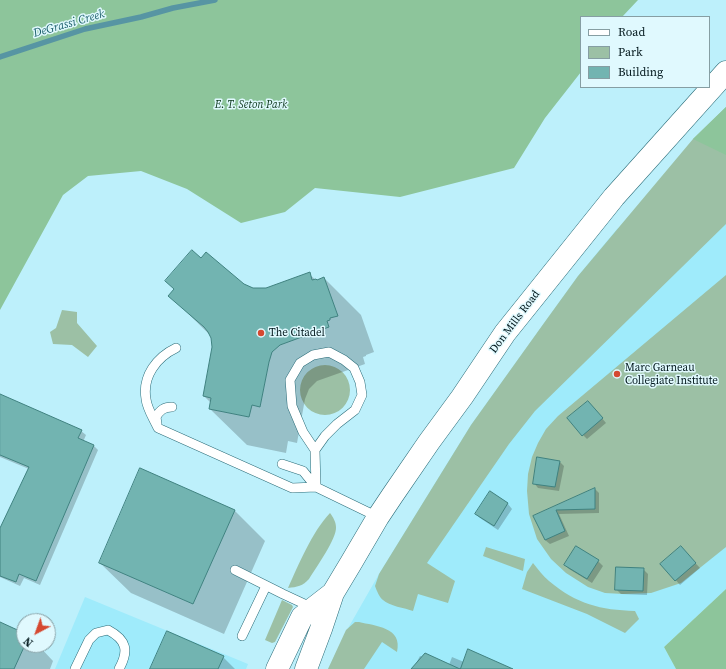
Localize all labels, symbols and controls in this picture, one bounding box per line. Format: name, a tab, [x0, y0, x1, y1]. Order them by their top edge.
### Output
water label: DeGrassi Creek	[32, 7, 106, 41]
legend	[580, 16, 710, 88]
text: Road	[618, 24, 645, 40]
text: Park	[618, 44, 643, 60]
text: Building	[618, 64, 663, 80]
park label: E. T. Seton Park	[215, 98, 287, 112]
street label: Don Mills Road	[487, 288, 543, 356]
place label: The Citadel	[269, 326, 325, 340]
marker: The Citadel	[256, 328, 266, 338]
place label: Marc Garneau Collegiate Institute	[625, 361, 718, 387]
marker: Marc Garneau Collegiate Institute	[612, 369, 622, 379]
north arrow	[16, 613, 56, 653]
text: N	[21, 633, 36, 650]

